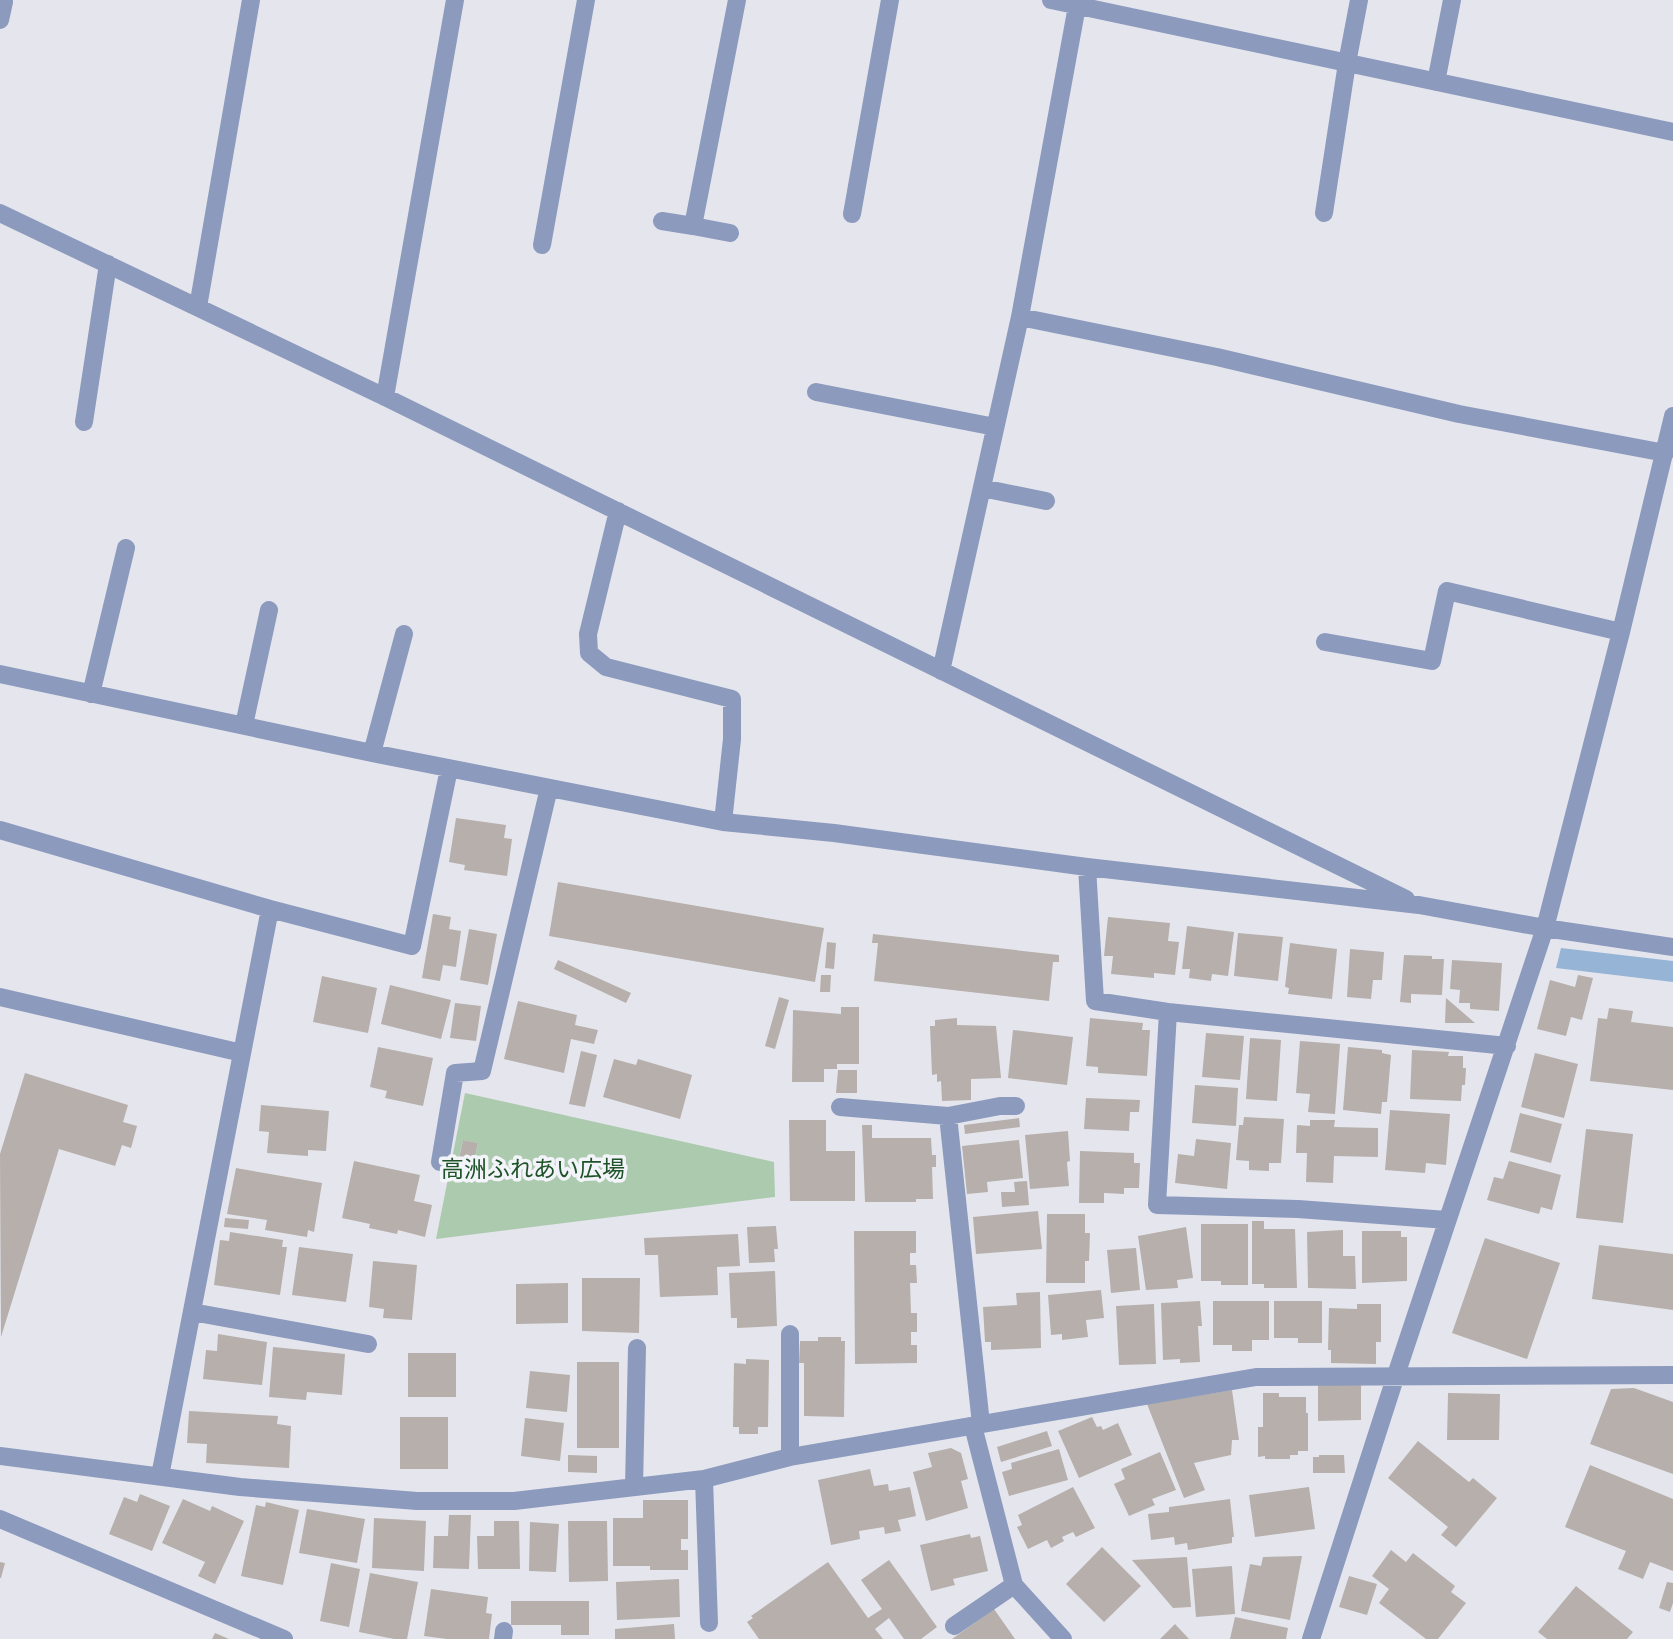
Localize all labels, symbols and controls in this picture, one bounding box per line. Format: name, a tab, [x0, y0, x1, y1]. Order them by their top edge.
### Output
park label: 高洲ふれあい広場	[441, 1154, 625, 1182]

